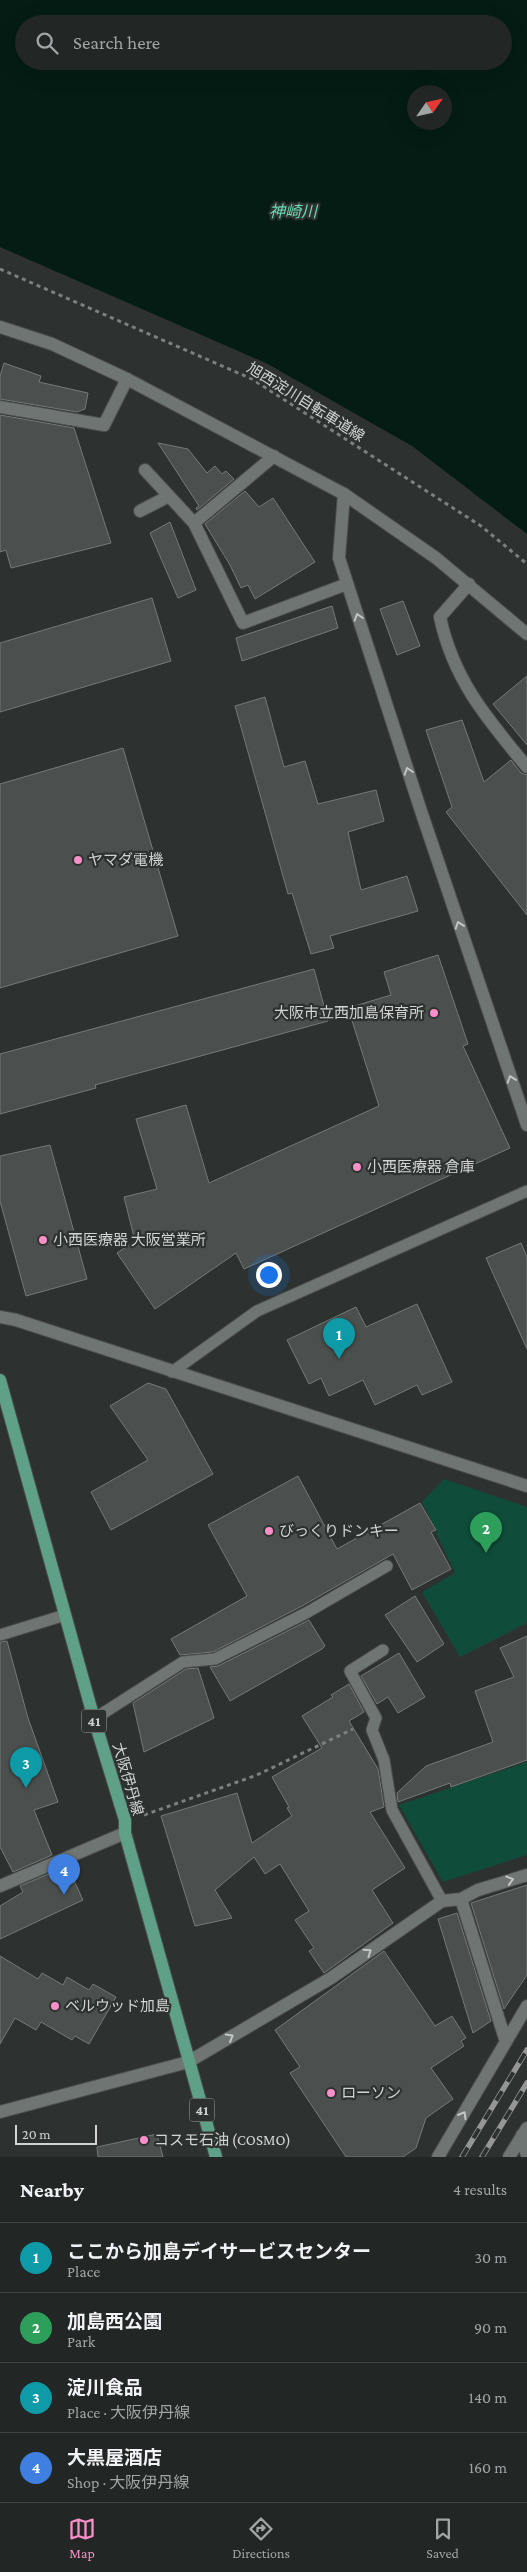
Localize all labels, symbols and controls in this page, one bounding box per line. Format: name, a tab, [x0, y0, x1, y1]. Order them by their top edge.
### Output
search box	[15, 15, 512, 70]
icon: search	[33, 29, 61, 57]
text: Search here	[73, 32, 160, 53]
north arrow	[407, 85, 452, 130]
water label: 神崎川	[269, 203, 319, 220]
street label: 旭西淀川自転車道線	[245, 359, 367, 445]
one-way arrow	[353, 613, 363, 621]
one-way arrow	[404, 768, 414, 776]
place label: ヤマダ電機	[88, 851, 163, 868]
marker: ヤマダ電機	[72, 854, 84, 866]
one-way arrow	[455, 922, 465, 930]
place label: 大阪市立西加島保育所	[274, 1005, 424, 1021]
marker: 大阪市立西加島保育所	[428, 1007, 440, 1019]
one-way arrow	[507, 1076, 517, 1084]
place label: 小西医療器 倉庫	[367, 1159, 475, 1175]
marker: 小西医療器 倉庫	[351, 1161, 363, 1173]
place label: 小西医療器 大阪営業所	[53, 1232, 206, 1248]
marker: 小西医療器 大阪営業所	[37, 1234, 49, 1246]
your location	[256, 1262, 282, 1288]
pin: 1	[323, 1318, 355, 1359]
pin: 2	[470, 1512, 502, 1553]
place label: びっくりドンキー	[279, 1523, 399, 1539]
marker: びっくりドンキー	[263, 1525, 275, 1537]
road number: 41	[82, 1710, 106, 1732]
street label: 大阪伊丹線	[110, 1741, 146, 1817]
pin: 3	[10, 1747, 42, 1788]
pin: 4	[48, 1854, 80, 1895]
one-way arrow	[506, 1875, 514, 1885]
one-way arrow	[362, 1949, 372, 1958]
place label: ベルウッド加島	[65, 1998, 170, 2014]
marker: ベルウッド加島	[49, 2000, 61, 2012]
one-way arrow	[224, 2034, 233, 2044]
place label: ローソン	[341, 2085, 401, 2101]
marker: ローソン	[325, 2087, 337, 2099]
road number: 41	[190, 2098, 214, 2122]
one-way arrow	[457, 2111, 467, 2120]
scale bar	[15, 2122, 98, 2145]
text: 20 m	[22, 2126, 50, 2142]
place label: コスモ石油 (COSMO)	[154, 2132, 291, 2149]
marker: コスモ石油 (COSMO)	[138, 2134, 150, 2146]
text: Nearby	[20, 2178, 84, 2202]
text: 4 results	[453, 2181, 507, 2198]
text: ここから加島デイサービスセンター	[67, 2241, 371, 2262]
text: 1	[33, 2249, 39, 2266]
text: 30 m	[475, 2249, 507, 2266]
text: Place	[67, 2263, 100, 2280]
text: 加島西公園	[67, 2311, 162, 2332]
text: 2	[32, 2319, 40, 2336]
text: 90 m	[474, 2319, 507, 2336]
text: Park	[67, 2333, 95, 2350]
text: 淀川食品	[67, 2377, 143, 2398]
text: 3	[32, 2389, 40, 2406]
text: 140 m	[469, 2389, 507, 2406]
text: Place · 大阪伊丹線	[67, 2404, 190, 2421]
text: 大黒屋酒店	[67, 2447, 162, 2468]
text: 4	[32, 2459, 40, 2476]
text: 160 m	[469, 2459, 507, 2476]
text: Shop · 大阪伊丹線	[67, 2474, 189, 2491]
tab: Map	[68, 2515, 96, 2561]
tab: Directions	[232, 2515, 290, 2561]
tab: Saved	[426, 2515, 459, 2561]

